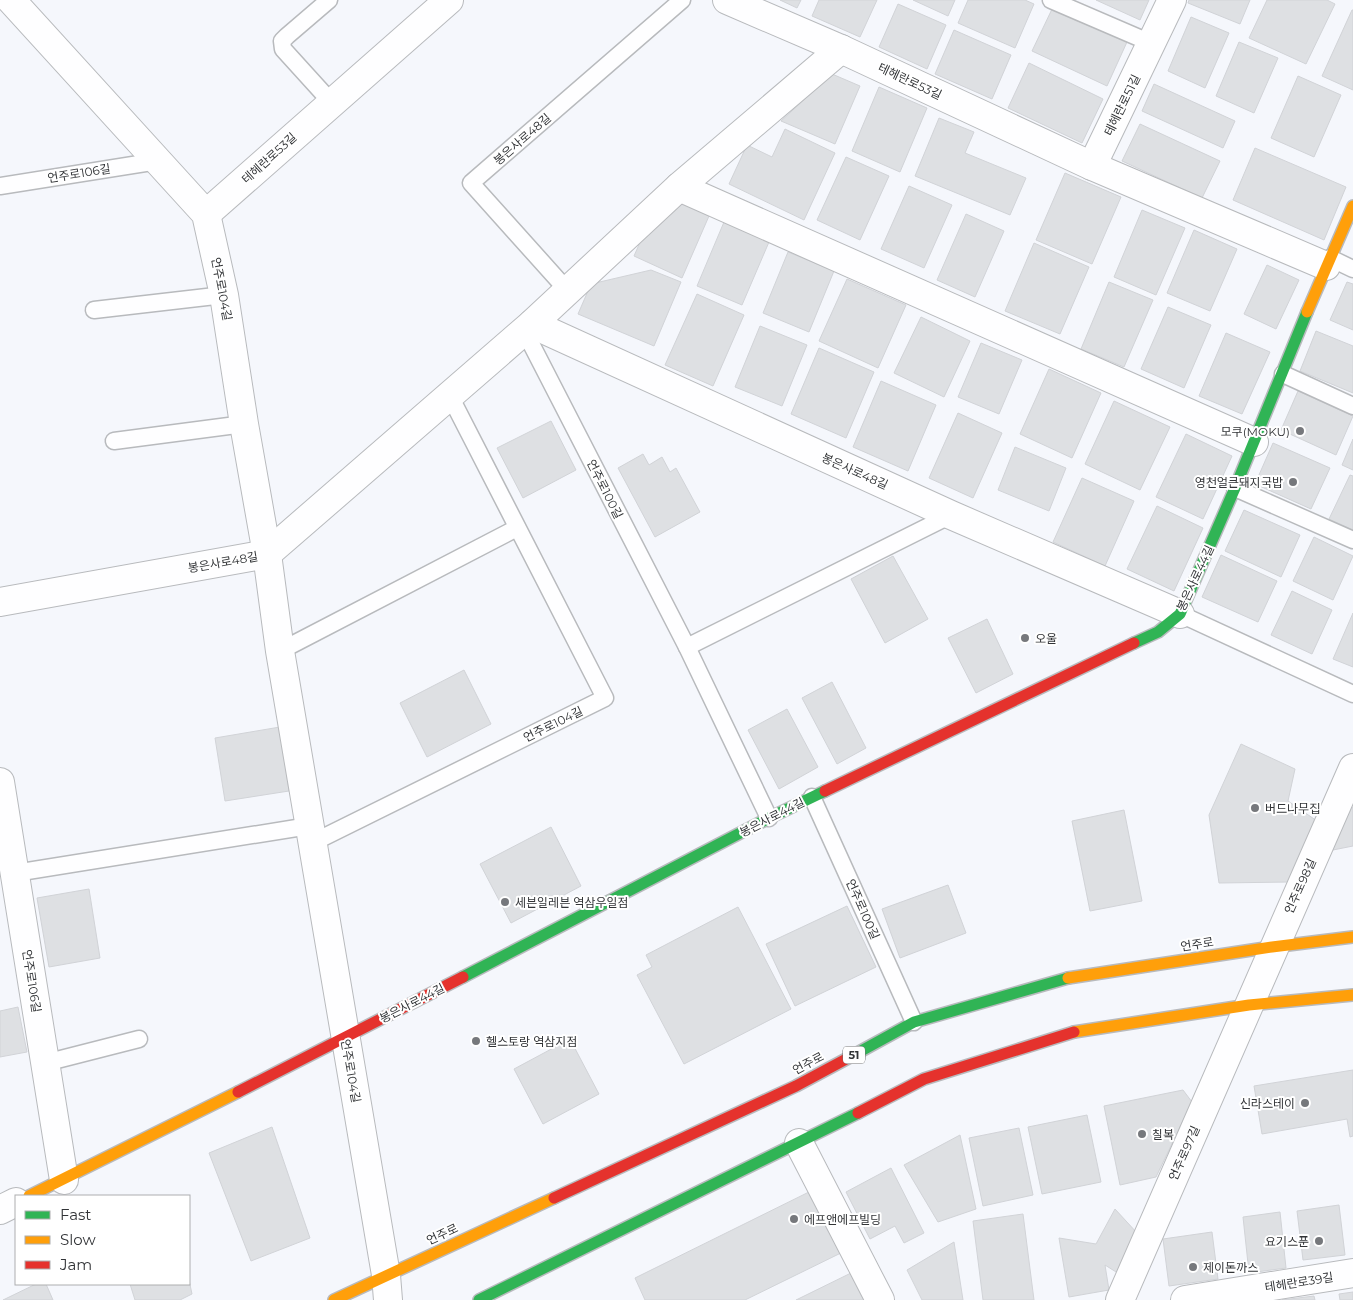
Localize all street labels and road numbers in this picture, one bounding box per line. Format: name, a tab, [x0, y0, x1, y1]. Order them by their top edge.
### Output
street label: 테헤란로53길	[876, 60, 944, 102]
street label: 테헤란로51길	[1101, 72, 1143, 138]
street label: 봉은사로48길	[490, 110, 554, 168]
street label: 테헤란로53길	[238, 129, 300, 187]
street label: 언주로106길	[46, 161, 112, 185]
street label: 언주로104길	[208, 256, 236, 322]
street label: 봉은사로48길	[820, 450, 890, 492]
street label: 언주로100길	[584, 457, 626, 521]
street label: 봉은사로44길	[1173, 543, 1217, 613]
street label: 봉은사로48길	[187, 548, 259, 576]
street label: 언주로104길	[521, 703, 585, 745]
street label: 봉은사로44길	[737, 794, 807, 840]
street label: 언주로98길	[1281, 856, 1319, 916]
street label: 언주로100길	[843, 877, 883, 941]
street label: 언주로	[1179, 934, 1215, 954]
street label: 언주로106길	[20, 948, 44, 1014]
street label: 봉은사로44길	[377, 980, 447, 1026]
street label: 언주로104길	[338, 1038, 364, 1104]
road number: 51	[843, 1046, 865, 1064]
street label: 언주로	[790, 1049, 826, 1077]
street label: 언주로97길	[1165, 1123, 1203, 1183]
street label: 언주로	[424, 1220, 460, 1248]
street label: 테헤란로39길	[1264, 1269, 1334, 1295]

